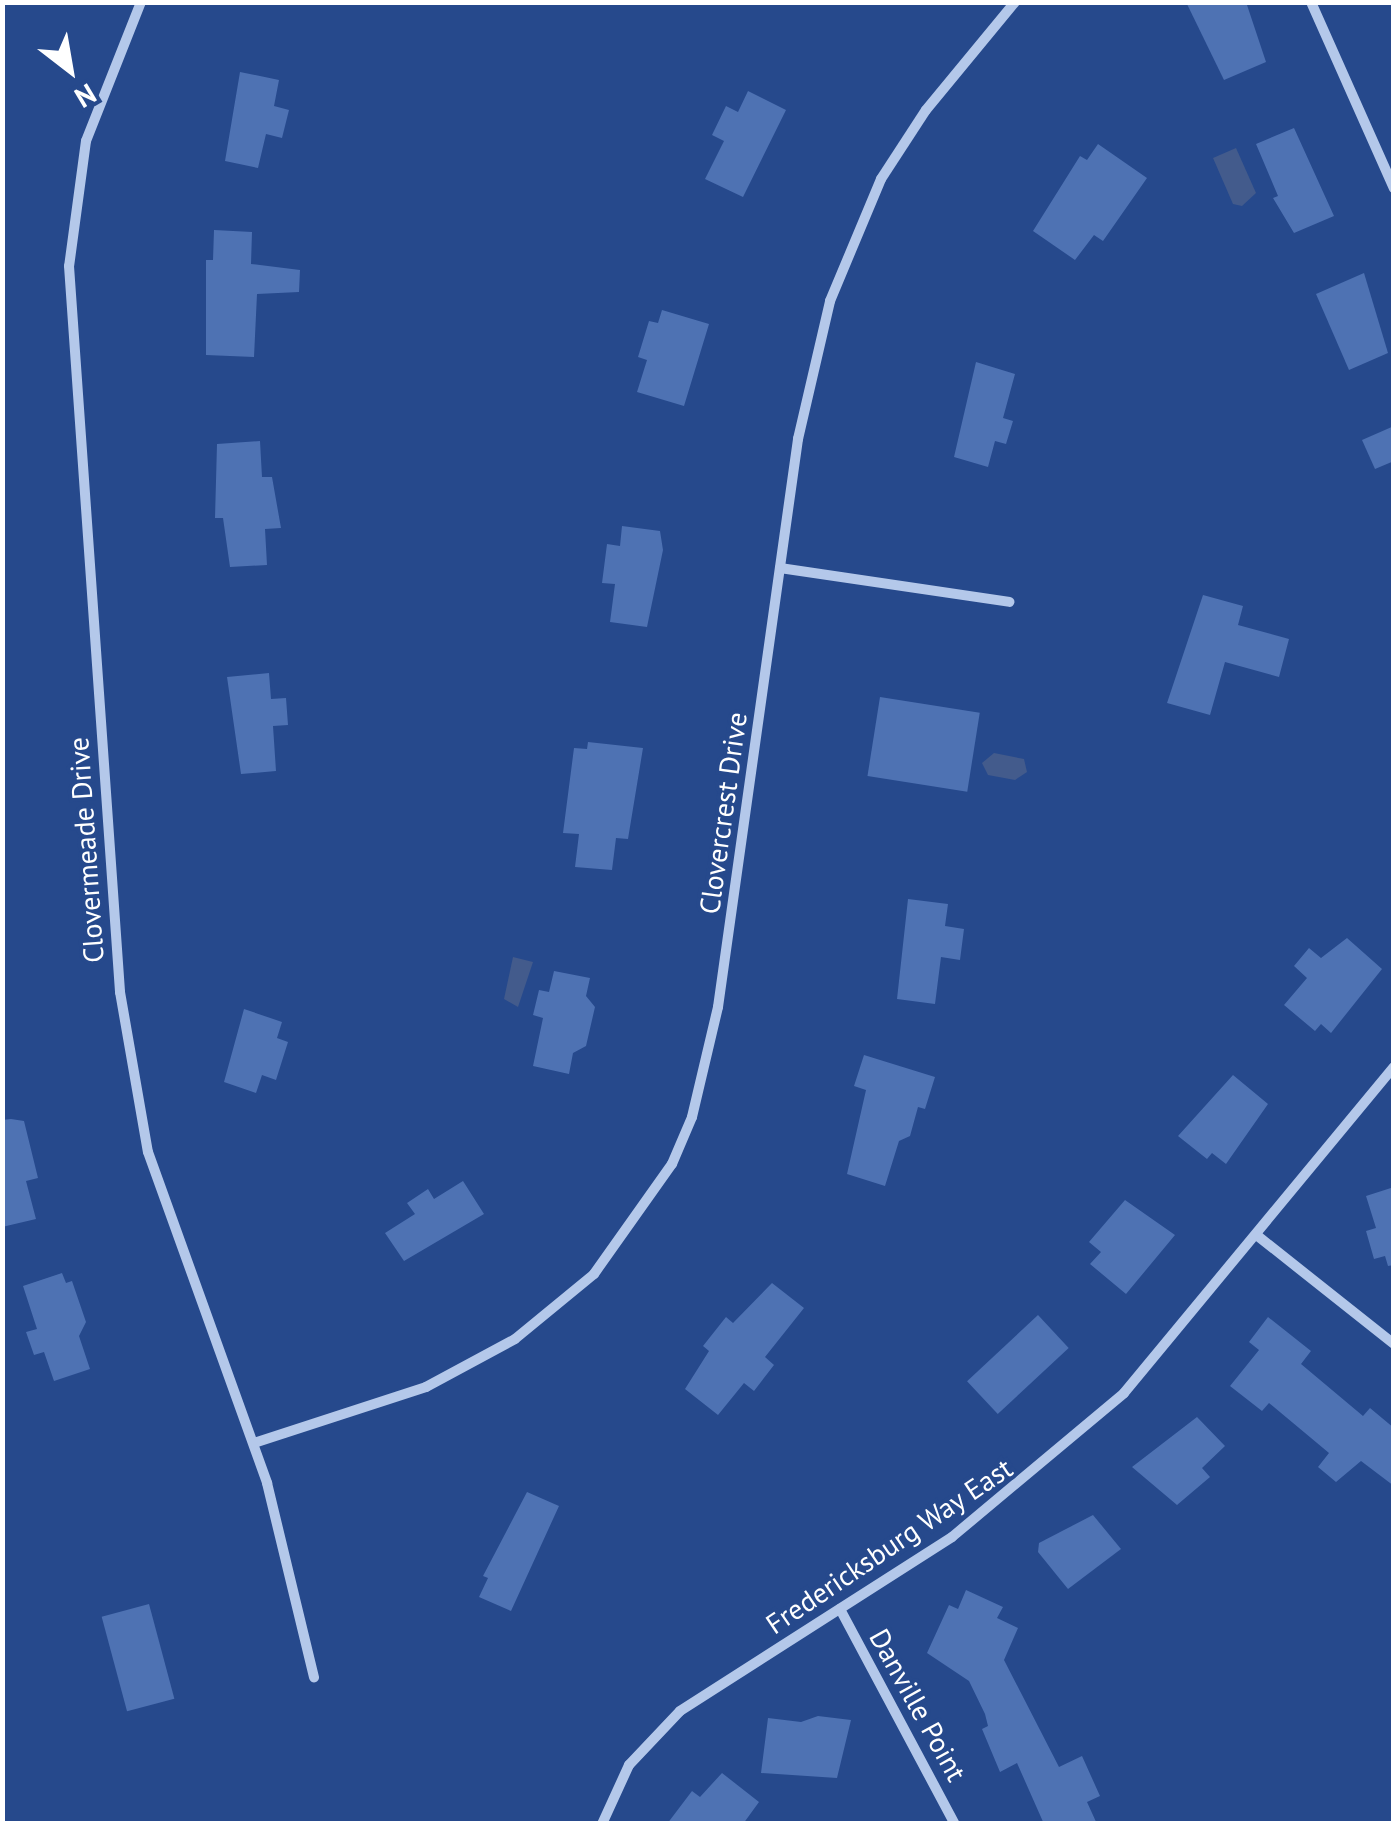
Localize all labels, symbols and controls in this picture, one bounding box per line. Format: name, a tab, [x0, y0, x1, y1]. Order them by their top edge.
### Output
north arrow	[20, 20, 120, 120]
text: N	[68, 76, 103, 117]
street label: Clovercrest Drive	[692, 710, 754, 916]
street label: Clovermeade Drive	[61, 736, 111, 964]
street label: Fredericksburg Way East	[759, 1451, 1019, 1641]
street label: Danville Point	[862, 1623, 974, 1787]

